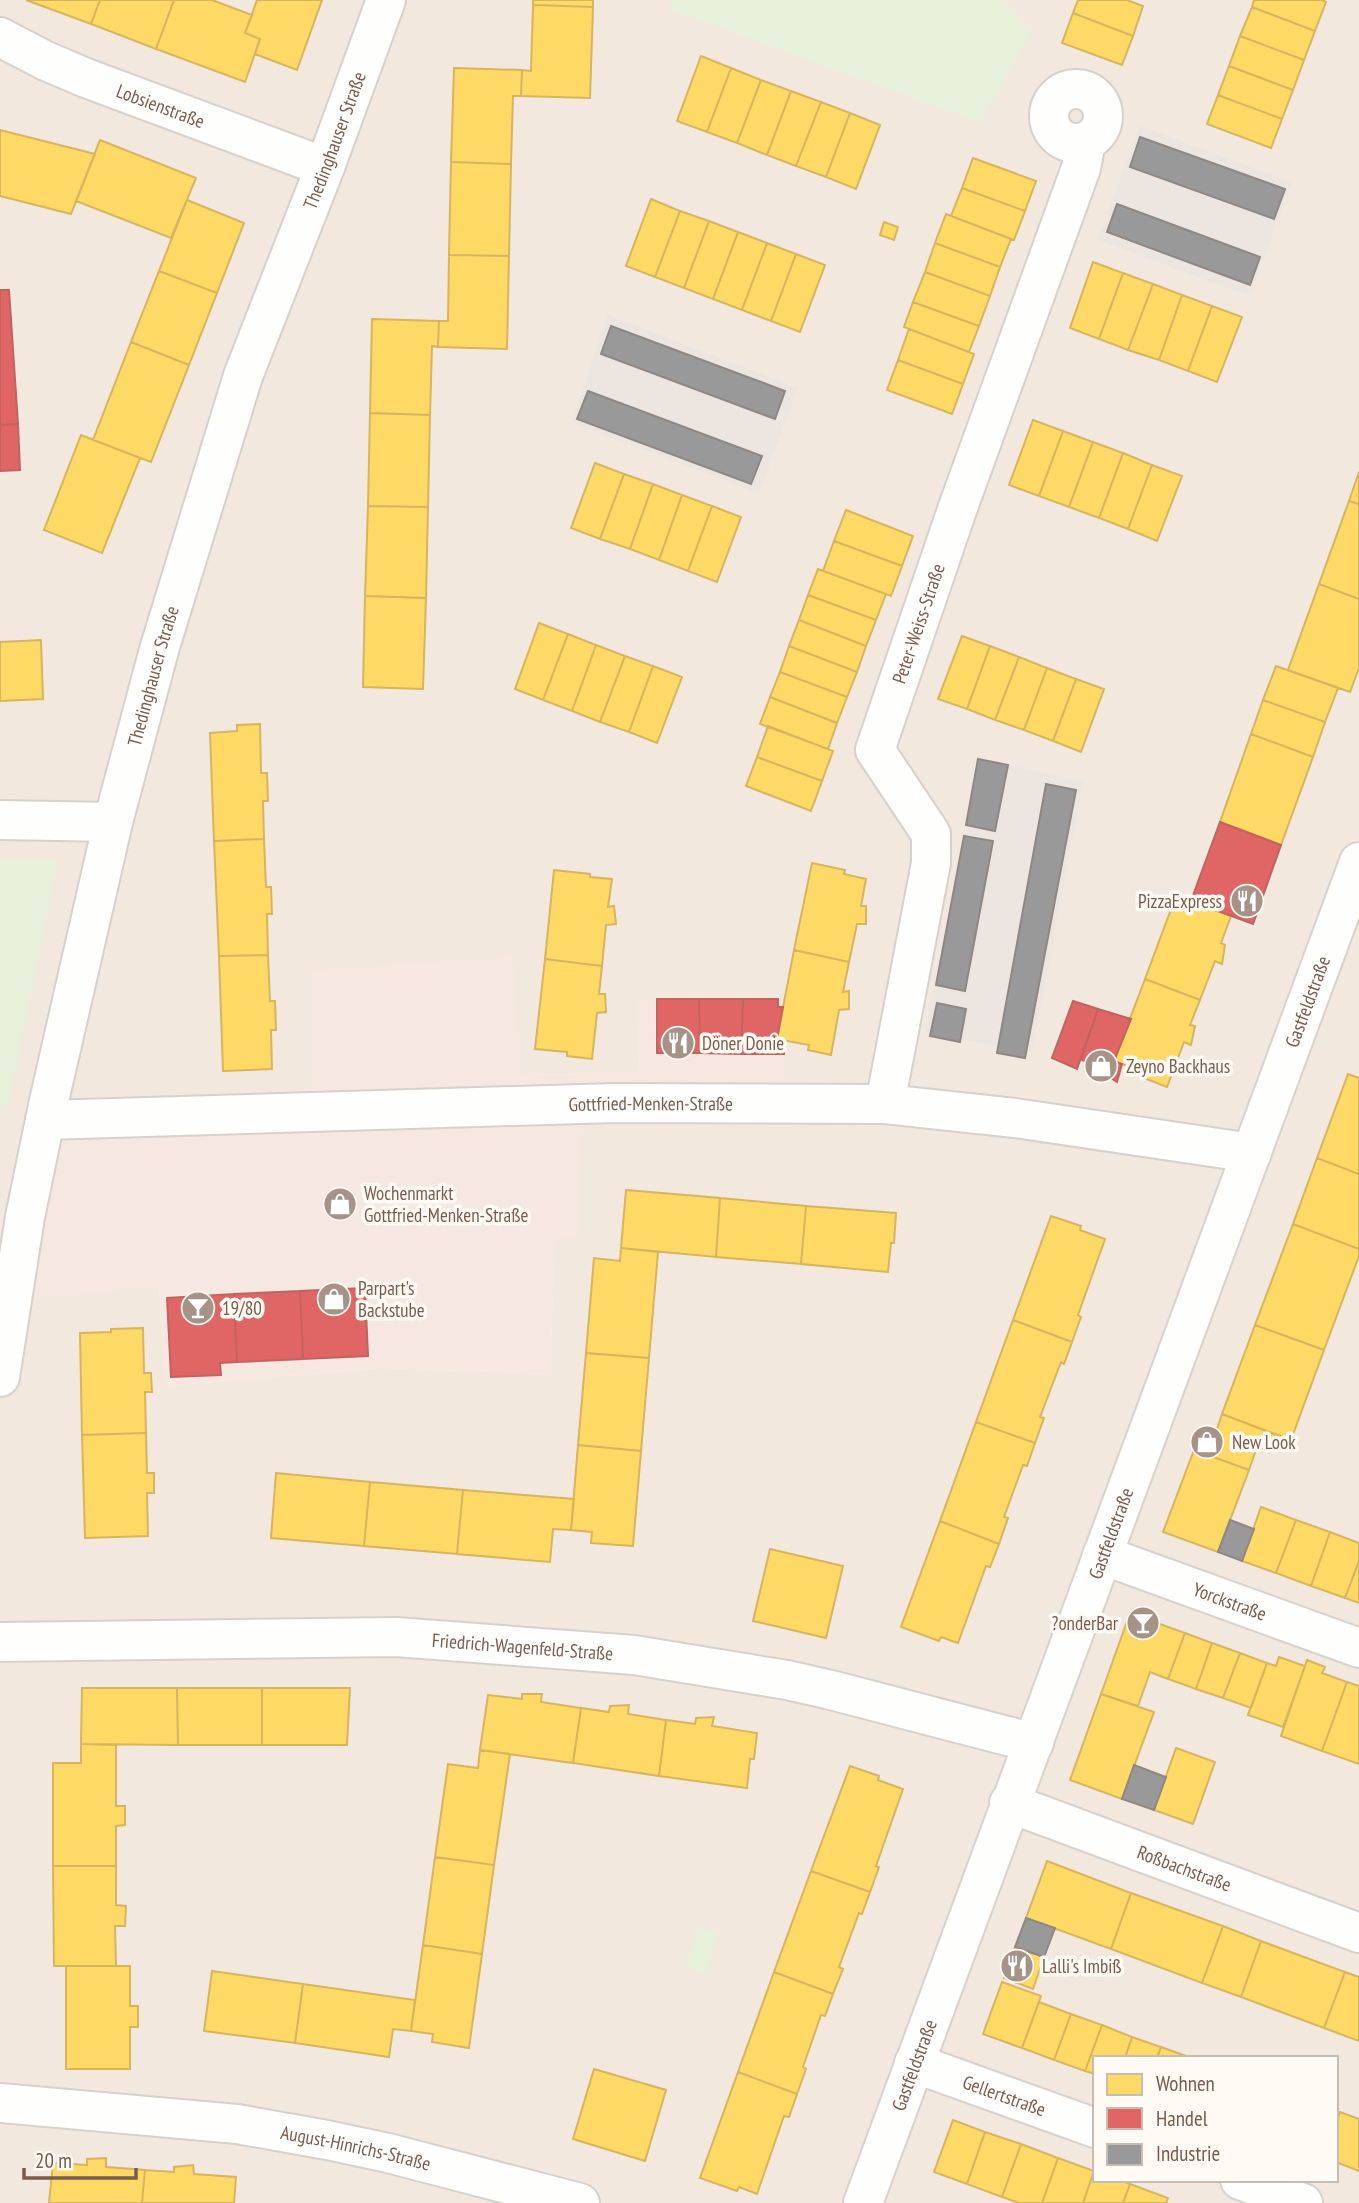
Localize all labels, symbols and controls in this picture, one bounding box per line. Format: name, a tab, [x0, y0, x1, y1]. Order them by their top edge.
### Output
street label: Thedinghauser Straße	[298, 68, 371, 213]
street label: Lobsienstraße	[113, 79, 208, 133]
street label: Peter-Weiss-Straße	[887, 560, 950, 687]
street label: Thedinghauser Straße	[122, 603, 184, 749]
restaurant icon: PizzaExpress	[1228, 882, 1266, 920]
place label: PizzaExpress	[1138, 889, 1222, 913]
street label: Gastfeldstraße	[1280, 952, 1335, 1051]
restaurant icon: Döner Donie	[659, 1024, 697, 1062]
place label: Döner Donie	[702, 1031, 784, 1055]
shop icon: Zeyno Backhaus	[1082, 1047, 1120, 1085]
place label: Zeyno Backhaus	[1126, 1054, 1230, 1078]
street label: Gottfried-Menken-Straße	[568, 1091, 733, 1116]
place label: Wochenmarkt Gottfried-Menken-Straße	[364, 1181, 528, 1227]
shop icon: Wochenmarkt Gottfried-Menken-Straße	[321, 1185, 359, 1223]
place label: Parpart's Backstube	[358, 1276, 425, 1322]
shop icon: Parpart's Backstube	[315, 1280, 353, 1318]
bar icon: 19/80	[179, 1289, 217, 1327]
place label: 19/80	[222, 1296, 262, 1320]
shop icon: New Look	[1188, 1423, 1226, 1461]
place label: New Look	[1232, 1430, 1296, 1454]
street label: Gastfeldstraße	[1083, 1484, 1139, 1582]
street label: Yorckstraße	[1190, 1577, 1270, 1626]
bar icon: ?onderBar	[1124, 1604, 1162, 1642]
place label: ?onderBar	[1052, 1611, 1119, 1635]
street label: Friedrich-Wagenfeld-Straße	[431, 1628, 614, 1665]
street label: Roßbachstraße	[1134, 1840, 1235, 1897]
restaurant icon: Lalli's Imbiß	[998, 1947, 1036, 1985]
place label: Lalli's Imbiß	[1042, 1954, 1122, 1978]
street label: Gastfeldstraße	[886, 2016, 942, 2114]
legend	[1093, 2056, 1338, 2182]
street label: Gellertstraße	[960, 2070, 1049, 2121]
text: Wohnen	[1156, 2070, 1215, 2097]
text: Handel	[1156, 2105, 1208, 2132]
street label: August-Hinrichs-Straße	[279, 2120, 434, 2176]
scale bar	[24, 2136, 136, 2180]
text: Industrie	[1156, 2140, 1220, 2167]
text: 20 m	[35, 2147, 72, 2174]

